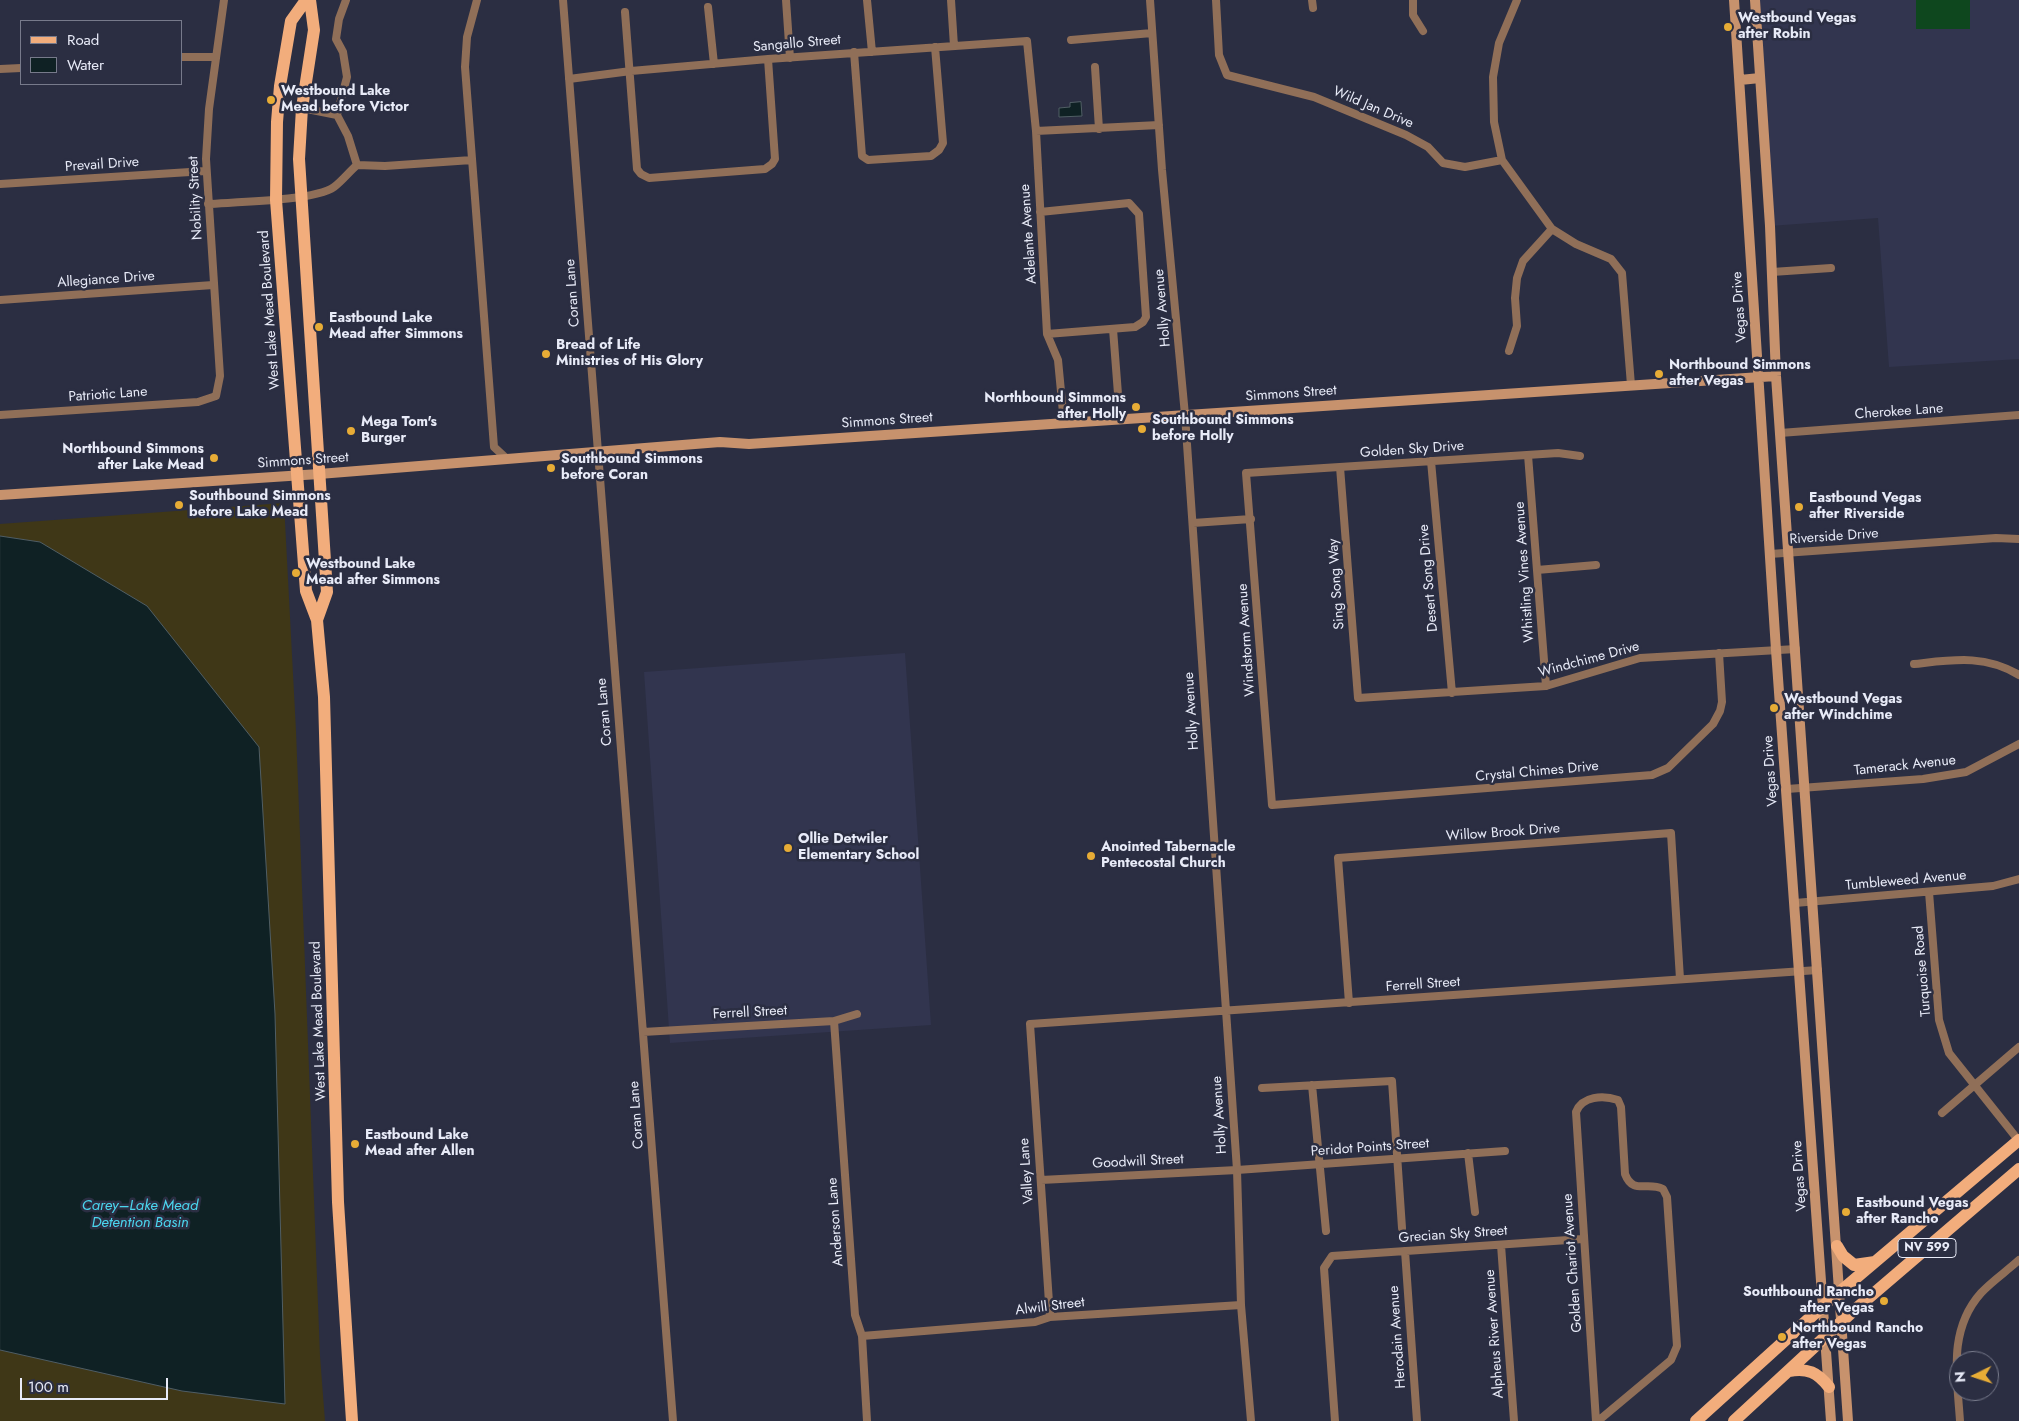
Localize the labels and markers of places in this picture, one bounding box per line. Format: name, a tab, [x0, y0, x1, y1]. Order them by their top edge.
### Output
place label: Westbound Vegas after Robin	[1738, 11, 1856, 44]
marker: Westbound Vegas after Robin	[1722, 21, 1734, 33]
place label: Westbound Lake Mead before Victor	[281, 84, 409, 116]
marker: Westbound Lake Mead before Victor	[265, 94, 277, 106]
place label: Eastbound Lake Mead after Simmons	[329, 311, 463, 344]
marker: Eastbound Lake Mead after Simmons	[313, 321, 325, 333]
place label: Bread of Life Ministries of His Glory	[556, 338, 703, 371]
marker: Bread of Life Ministries of His Glory	[540, 348, 552, 360]
place label: Northbound Simmons after Vegas	[1669, 358, 1811, 391]
marker: Northbound Simmons after Vegas	[1653, 368, 1665, 380]
place label: Northbound Simmons after Holly	[984, 391, 1126, 424]
marker: Northbound Simmons after Holly	[1130, 401, 1142, 413]
place label: Southbound Simmons before Holly	[1152, 413, 1294, 446]
place label: Mega Tom's Burger	[361, 415, 437, 448]
marker: Southbound Simmons before Holly	[1136, 423, 1148, 435]
marker: Mega Tom's Burger	[345, 425, 357, 437]
place label: Northbound Simmons after Lake Mead	[62, 442, 204, 474]
marker: Northbound Simmons after Lake Mead	[208, 452, 220, 464]
place label: Southbound Simmons before Coran	[561, 452, 703, 484]
marker: Southbound Simmons before Coran	[545, 462, 557, 474]
place label: Southbound Simmons before Lake Mead	[189, 489, 331, 522]
place label: Eastbound Vegas after Riverside	[1809, 491, 1921, 524]
marker: Southbound Simmons before Lake Mead	[173, 499, 185, 511]
marker: Eastbound Vegas after Riverside	[1793, 501, 1805, 513]
place label: Westbound Lake Mead after Simmons	[306, 557, 440, 590]
marker: Westbound Lake Mead after Simmons	[290, 567, 302, 579]
place label: Westbound Vegas after Windchime	[1784, 692, 1902, 724]
marker: Westbound Vegas after Windchime	[1768, 702, 1780, 714]
place label: Ollie Detwiler Elementary School	[798, 832, 919, 864]
place label: Anointed Tabernacle Pentecostal Church	[1101, 840, 1236, 872]
marker: Ollie Detwiler Elementary School	[782, 842, 794, 854]
marker: Anointed Tabernacle Pentecostal Church	[1085, 850, 1097, 862]
place label: Eastbound Lake Mead after Allen	[365, 1128, 475, 1160]
marker: Eastbound Lake Mead after Allen	[349, 1138, 361, 1150]
place label: Eastbound Vegas after Rancho	[1856, 1196, 1968, 1228]
marker: Eastbound Vegas after Rancho	[1840, 1206, 1852, 1218]
place label: Southbound Rancho after Vegas	[1743, 1285, 1874, 1318]
marker: Southbound Rancho after Vegas	[1878, 1295, 1890, 1307]
place label: Northbound Rancho after Vegas	[1792, 1321, 1923, 1354]
marker: Northbound Rancho after Vegas	[1776, 1331, 1788, 1343]

